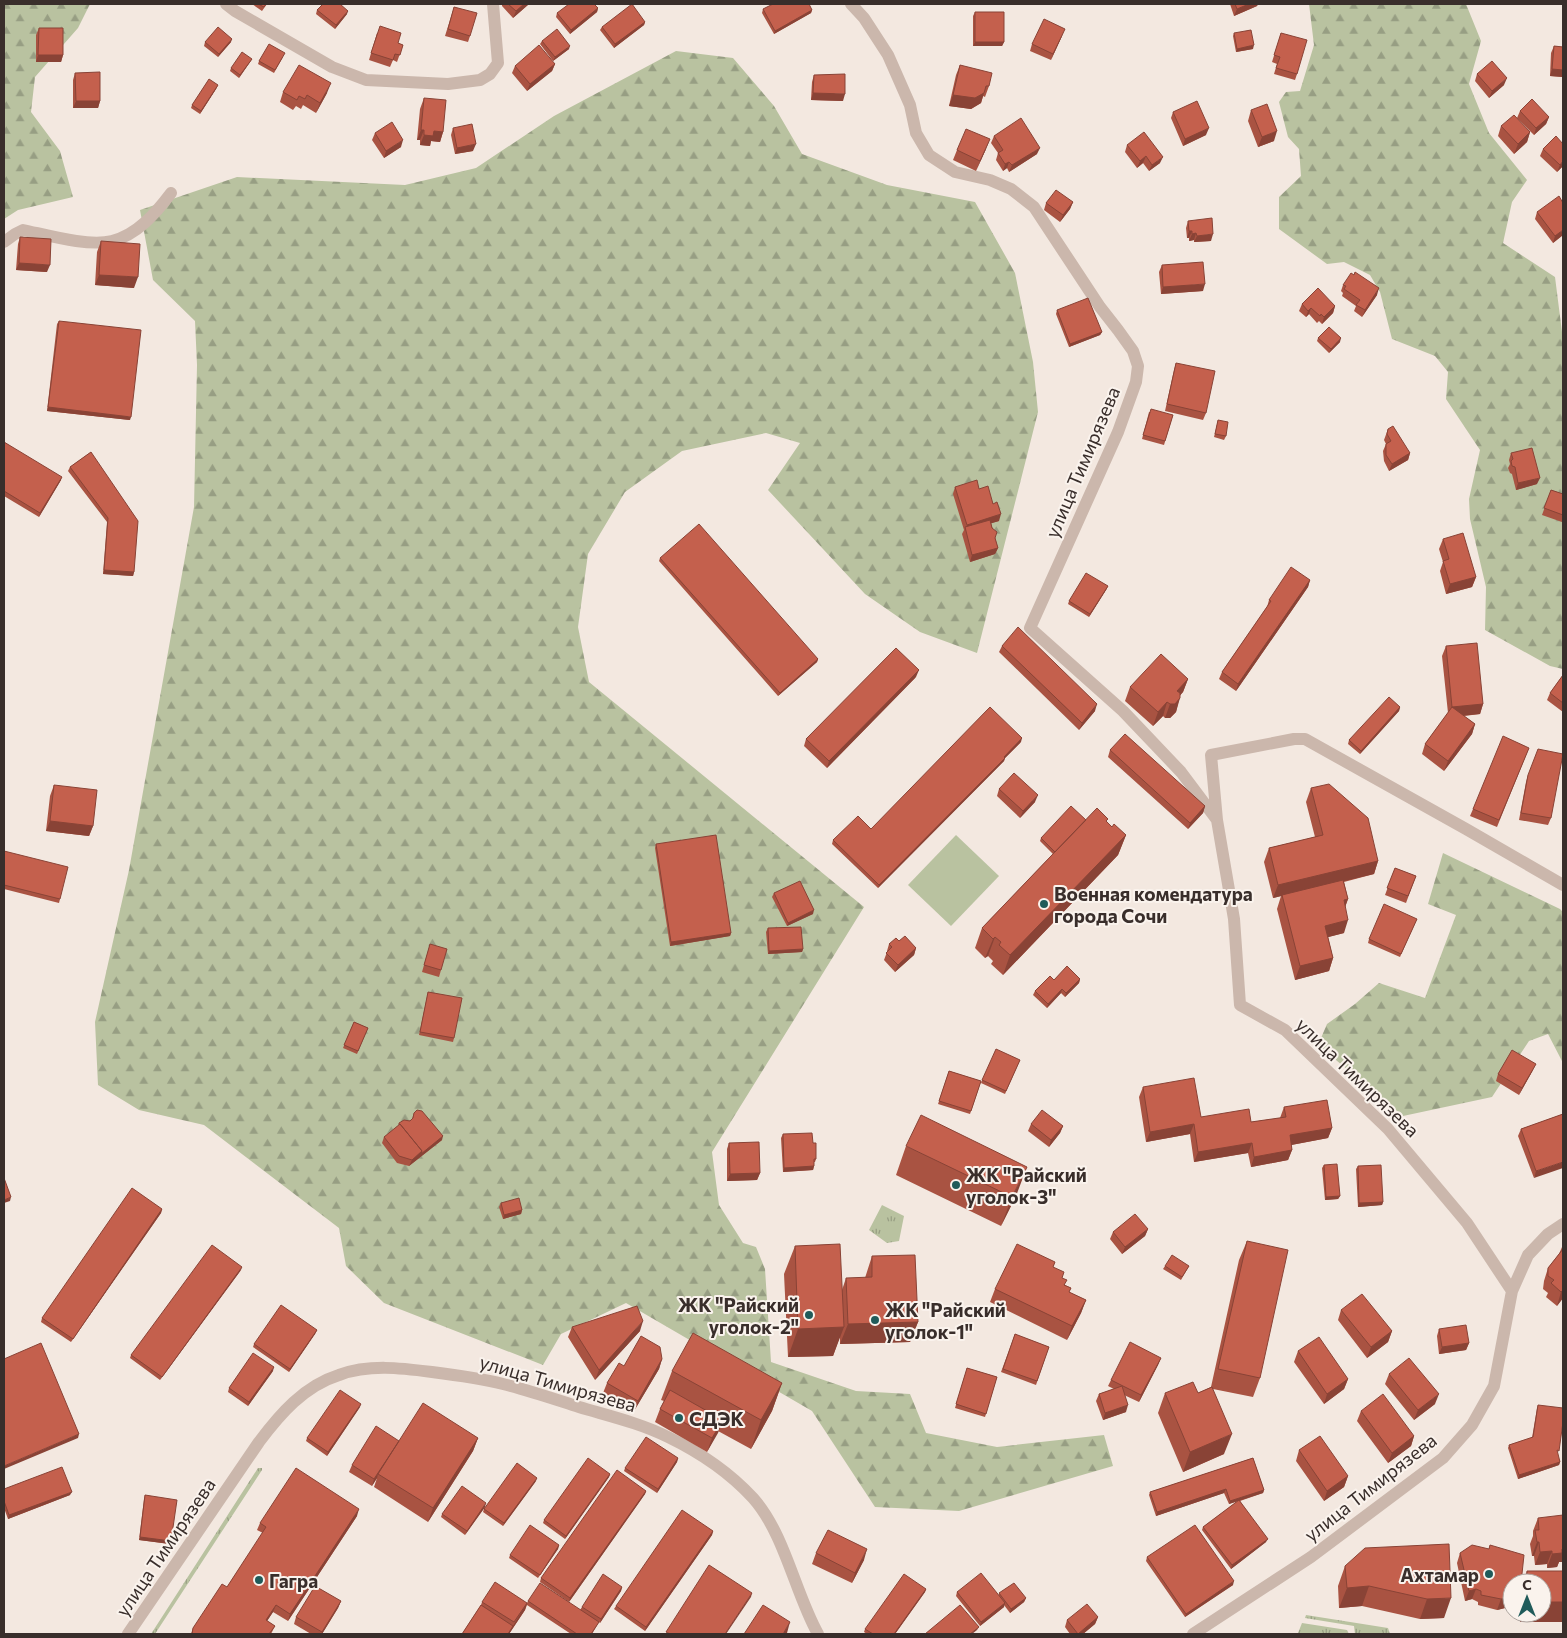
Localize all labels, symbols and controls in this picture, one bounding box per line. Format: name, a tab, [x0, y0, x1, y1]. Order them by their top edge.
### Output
street label: улица Тимирязева	[1040, 383, 1124, 541]
place label: Военная комендатура города Сочи	[1054, 882, 1253, 927]
marker: Военная комендатура города Сочи	[1038, 898, 1050, 910]
street label: улица Тимирязева	[1292, 1013, 1424, 1141]
place label: ЖК "Райский уголок-3"	[966, 1163, 1087, 1208]
marker: ЖК "Райский уголок-3"	[950, 1179, 962, 1191]
place label: ЖК "Райский уголок-2"	[678, 1293, 799, 1338]
place label: ЖК "Райский уголок-1"	[885, 1298, 1006, 1343]
marker: ЖК "Райский уголок-2"	[803, 1309, 815, 1321]
marker: ЖК "Райский уголок-1"	[869, 1314, 881, 1326]
street label: улица Тимирязева	[477, 1350, 639, 1416]
place label: СДЭК	[689, 1407, 744, 1430]
marker: СДЭК	[673, 1412, 685, 1424]
street label: улица Тимирязева	[1299, 1428, 1441, 1546]
street label: улица Тимирязева	[110, 1474, 220, 1620]
place label: Ахтамар	[1400, 1563, 1479, 1586]
marker: Ахтамар	[1483, 1568, 1495, 1580]
place label: Гагра	[269, 1569, 318, 1592]
north arrow	[1502, 1573, 1552, 1623]
marker: Гагра	[253, 1574, 265, 1586]
text: С	[1522, 1576, 1532, 1593]

